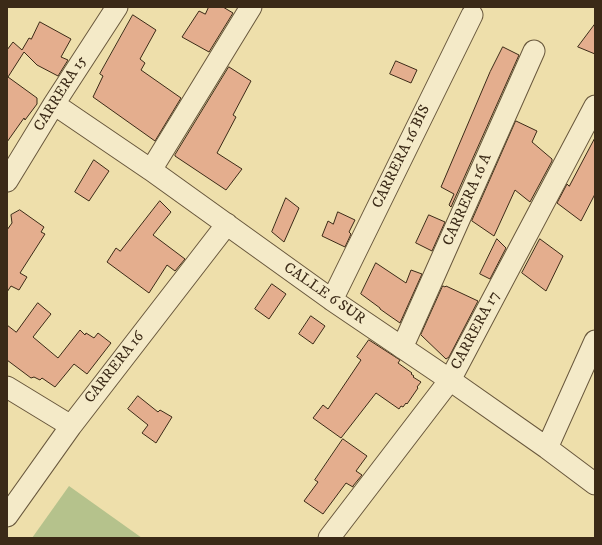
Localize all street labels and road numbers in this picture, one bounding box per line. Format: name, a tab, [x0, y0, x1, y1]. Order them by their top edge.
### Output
street label: CARRERA 15	[31, 53, 91, 135]
street label: CARRERA 16 BIS	[369, 102, 435, 212]
street label: CARRERA 16 A	[440, 151, 496, 249]
street label: CALLE 6 SUR	[280, 259, 368, 329]
street label: CARRERA 17	[448, 289, 504, 373]
street label: CARRERA 16	[81, 329, 149, 407]

